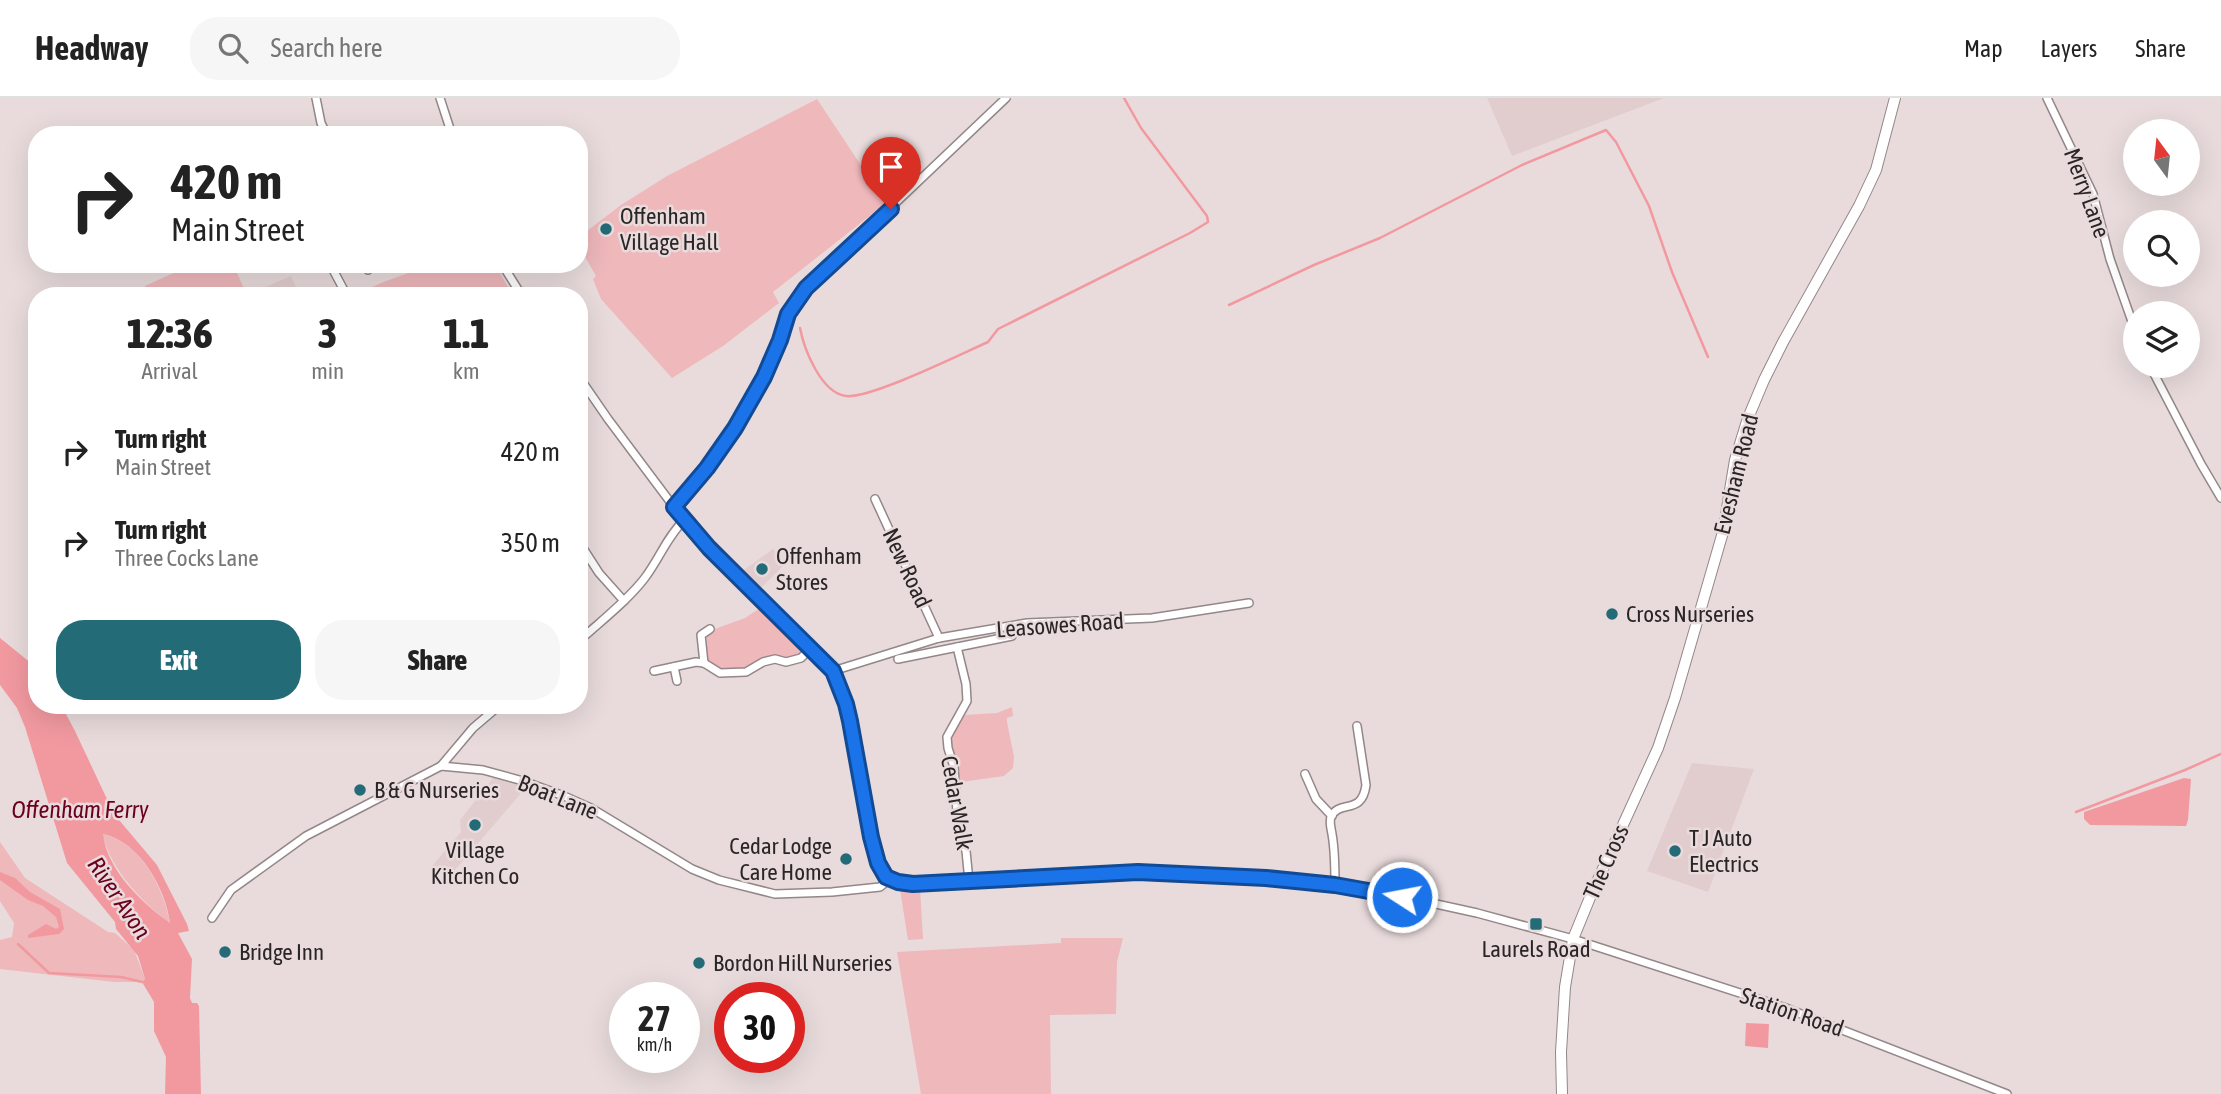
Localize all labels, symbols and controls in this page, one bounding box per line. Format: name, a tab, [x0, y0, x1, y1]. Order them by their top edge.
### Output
search box	[190, 17, 680, 80]
text: Headway	[35, 29, 148, 67]
icon: search	[214, 29, 252, 67]
text: Search here	[270, 33, 383, 63]
text: Map	[1964, 35, 2003, 62]
text: Layers	[2041, 35, 2097, 62]
text: Share	[2135, 35, 2186, 62]
north arrow	[2123, 119, 2200, 196]
map controls	[2123, 119, 2200, 378]
pin	[861, 137, 921, 209]
street label: Merry Lane	[2059, 145, 2115, 241]
icon: arrive	[872, 148, 910, 186]
text: 420 m	[171, 153, 282, 209]
icon: right	[56, 154, 147, 245]
place label: Offenham Village Hall	[620, 203, 719, 255]
button: search	[2123, 210, 2200, 287]
text: Main Street	[171, 211, 305, 248]
marker: Offenham Village Hall	[598, 221, 614, 237]
button: layers	[2123, 301, 2200, 378]
text: 12:36	[126, 309, 213, 357]
text: 3	[318, 309, 338, 357]
text: 1.1	[443, 309, 490, 357]
text: Arrival	[142, 358, 198, 384]
text: min	[311, 358, 344, 384]
text: km	[453, 358, 479, 384]
street label: Evesham Road	[1708, 411, 1764, 537]
text: Turn right	[115, 424, 206, 454]
icon: right	[56, 433, 94, 471]
text: 420 m	[501, 437, 560, 467]
text: Main Street	[115, 454, 211, 480]
text: Turn right	[115, 515, 206, 545]
icon: right	[56, 524, 94, 562]
street label: New Road	[877, 524, 937, 612]
text: 350 m	[501, 528, 560, 558]
place label: Offenham Stores	[776, 543, 862, 595]
text: Three Cocks Lane	[115, 545, 259, 571]
marker: Offenham Stores	[754, 561, 770, 577]
place label: Cross Nurseries	[1626, 601, 1754, 627]
marker: Cross Nurseries	[1604, 606, 1620, 622]
street label: Leasowes Road	[995, 608, 1125, 642]
button: Exit	[56, 620, 301, 700]
button: Share	[315, 620, 560, 700]
street label: Cedar Walk	[936, 754, 978, 852]
street label: Boat Lane	[514, 769, 602, 825]
place label: B & G Nurseries	[374, 777, 499, 803]
marker: B & G Nurseries	[352, 782, 368, 798]
water label: Offenham Ferry	[11, 796, 149, 823]
marker: Village Kitchen Co	[467, 817, 483, 833]
street label: The Cross	[1578, 821, 1634, 903]
place label: T J Auto Electrics	[1689, 825, 1759, 877]
place label: Cedar Lodge Care Home	[729, 833, 832, 885]
place label: Village Kitchen Co	[431, 837, 519, 889]
marker: T J Auto Electrics	[1667, 843, 1683, 859]
marker: Cedar Lodge Care Home	[838, 851, 854, 867]
water label: River Avon	[82, 852, 157, 944]
position arrow	[1365, 860, 1439, 934]
marker: Laurels Road	[1528, 916, 1544, 932]
place label: Laurels Road	[1481, 936, 1591, 962]
place label: Bridge Inn	[239, 939, 324, 965]
marker: Bridge Inn	[217, 944, 233, 960]
place label: Bordon Hill Nurseries	[713, 950, 892, 976]
marker: Bordon Hill Nurseries	[691, 955, 707, 971]
speed limit sign: 30	[714, 982, 805, 1073]
street label: Station Road	[1737, 982, 1847, 1042]
text: 27	[638, 998, 671, 1038]
text: km/h	[637, 1034, 672, 1055]

